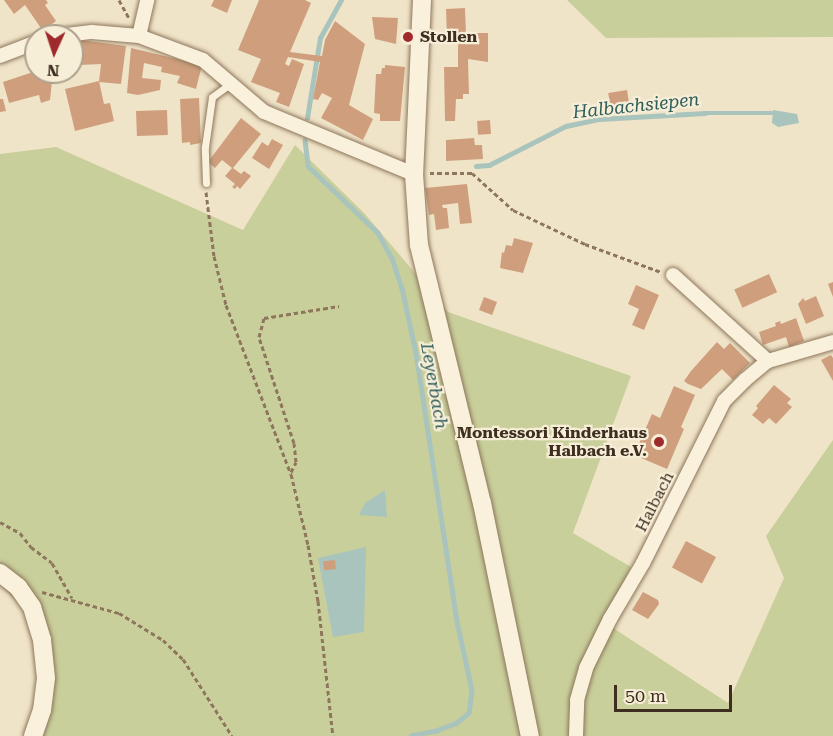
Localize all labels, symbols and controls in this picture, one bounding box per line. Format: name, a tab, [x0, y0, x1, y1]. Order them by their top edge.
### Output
north arrow	[24, 24, 84, 84]
place label: Stollen	[420, 27, 477, 47]
marker: Stollen	[401, 30, 415, 44]
text: N	[46, 61, 60, 80]
water label: Halbachsiepen	[572, 89, 700, 123]
water label: Leyerbach	[416, 341, 452, 431]
place label: Montessori Kinderhaus Halbach e.V.	[457, 423, 647, 461]
marker: Montessori Kinderhaus Halbach e.V.	[652, 435, 666, 449]
street label: Halbach	[632, 469, 678, 535]
scale bar	[617, 673, 736, 711]
text: 50 m	[625, 685, 666, 706]

